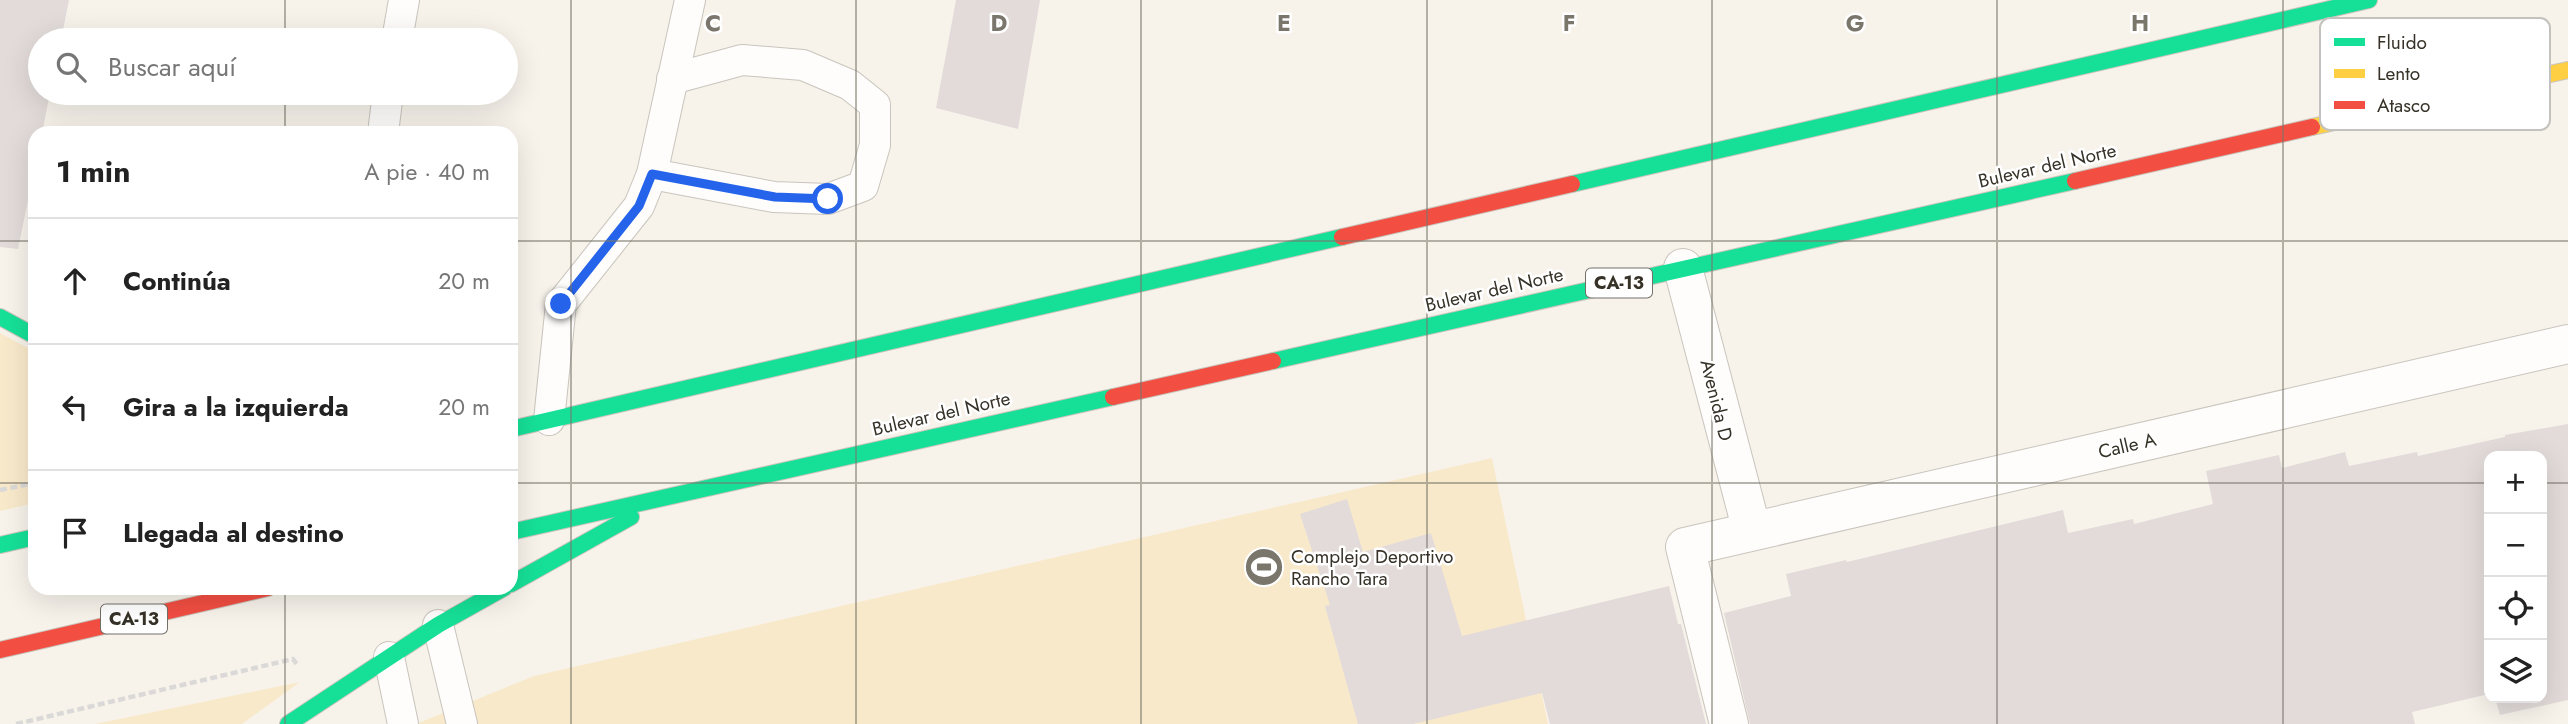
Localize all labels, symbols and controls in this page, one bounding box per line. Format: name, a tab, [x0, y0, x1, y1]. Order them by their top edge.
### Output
text: C	[705, 6, 721, 40]
text: D	[991, 6, 1008, 40]
text: E	[1277, 6, 1291, 40]
text: F	[1563, 6, 1575, 40]
text: G	[1846, 6, 1864, 40]
text: H	[2131, 6, 2149, 40]
legend	[2320, 18, 2550, 130]
search box	[28, 28, 518, 105]
text: Fluido	[2377, 29, 2427, 56]
icon: search	[52, 48, 90, 86]
text: Buscar aquí	[108, 48, 236, 86]
text: Lento	[2377, 60, 2420, 87]
text: Atasco	[2377, 92, 2430, 119]
street label: Bulevar del Norte	[1975, 136, 2119, 194]
text: 1 min	[56, 150, 130, 193]
text: A pie · 40 m	[364, 155, 490, 189]
route start	[812, 183, 843, 214]
street label: Bulevar del Norte	[1422, 260, 1566, 318]
icon: ahead	[56, 262, 94, 300]
text: Continúa	[123, 262, 231, 300]
text: 20 m	[438, 264, 490, 298]
road number: CA-13	[1586, 268, 1652, 298]
route end	[545, 288, 576, 319]
street label: Avenida D	[1693, 357, 1740, 444]
street label: Bulevar del Norte	[869, 384, 1013, 442]
icon: left	[56, 388, 94, 426]
text: Gira a la izquierda	[123, 388, 349, 426]
text: 20 m	[438, 390, 490, 424]
street label: Calle A	[2095, 426, 2159, 465]
map controls	[2484, 451, 2547, 703]
button: +	[2484, 451, 2547, 514]
icon: arrive	[56, 514, 94, 552]
text: Llegada al destino	[123, 514, 344, 552]
button: −	[2484, 514, 2547, 577]
place label: Complejo Deportivo Rancho Tara	[1291, 543, 1453, 592]
sports icon: Complejo Deportivo Rancho Tara	[1243, 546, 1285, 588]
button: locate	[2484, 577, 2547, 640]
road number: CA-13	[101, 604, 167, 634]
button: layers	[2484, 640, 2547, 703]

